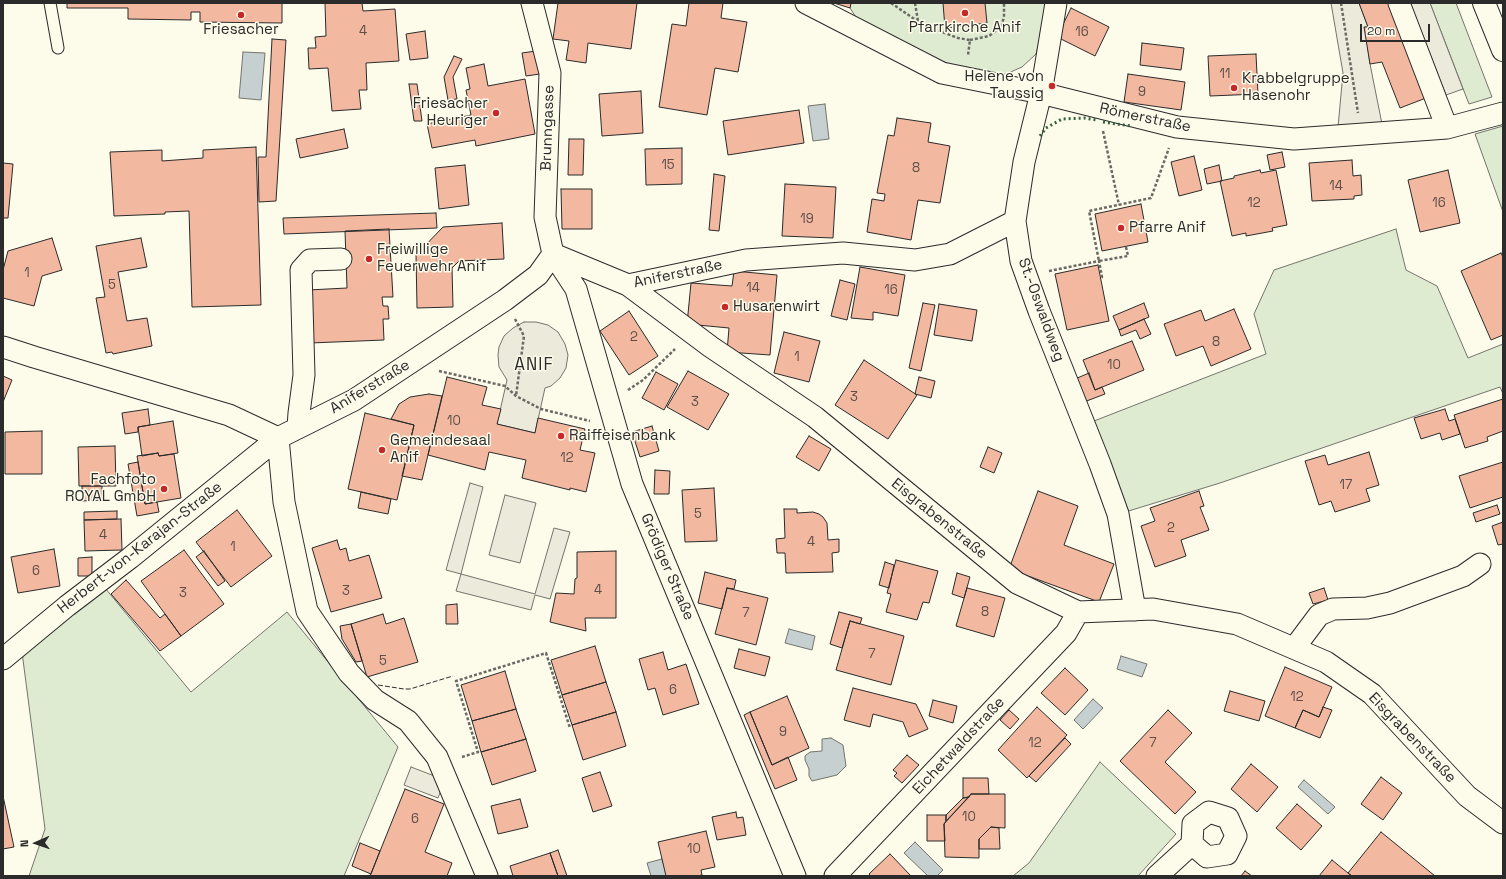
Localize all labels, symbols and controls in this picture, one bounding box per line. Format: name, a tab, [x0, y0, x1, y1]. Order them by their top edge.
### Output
marker: Pfarrkirche Anif	[960, 8, 970, 18]
marker: Friesacher	[236, 10, 246, 20]
scale bar	[1362, 16, 1432, 42]
place label: Pfarrkirche Anif	[909, 19, 1021, 37]
place label: Friesacher	[203, 21, 279, 39]
house number: 4	[359, 23, 367, 39]
text: 20 m	[1367, 23, 1395, 39]
house number: 16	[1075, 24, 1089, 40]
house number: 11	[1220, 66, 1230, 82]
place label: Helene von Taussig	[965, 68, 1044, 103]
place label: Krabbelgruppe Hasenohr	[1242, 70, 1350, 105]
marker: Helene von Taussig	[1047, 81, 1057, 91]
marker: Krabbelgruppe Hasenohr	[1229, 83, 1239, 93]
house number: 9	[1138, 84, 1146, 100]
street label: Brunngasse	[538, 85, 558, 171]
place label: Friesacher Heuriger	[413, 95, 488, 130]
street label: Römerstraße	[1098, 100, 1192, 136]
marker: Friesacher Heuriger	[491, 108, 501, 118]
house number: 15	[661, 157, 675, 173]
house number: 8	[912, 160, 920, 176]
house number: 14	[1329, 178, 1343, 194]
house number: 12	[1247, 195, 1261, 211]
house number: 16	[1432, 195, 1446, 211]
house number: 19	[800, 211, 814, 227]
place label: Pfarre Anif	[1129, 219, 1206, 237]
marker: Pfarre Anif	[1116, 223, 1126, 233]
place label: Freiwillige Feuerwehr Anif	[377, 241, 486, 276]
marker: Freiwillige Feuerwehr Anif	[364, 254, 374, 264]
street label: Aniferstraße	[632, 256, 724, 292]
street label: St.-Oswaldweg	[1014, 256, 1068, 364]
house number: 1	[24, 265, 30, 281]
house number: 5	[108, 277, 116, 293]
house number: 14	[746, 280, 760, 296]
house number: 16	[884, 282, 898, 298]
place label: Husarenwirt	[733, 298, 820, 316]
marker: Husarenwirt	[720, 302, 730, 312]
house number: 2	[630, 329, 638, 345]
house number: 8	[1212, 334, 1220, 350]
house number: 1	[794, 349, 800, 365]
district label: ANIF	[514, 355, 554, 375]
street label: Aniferstraße	[327, 356, 413, 418]
house number: 10	[1107, 357, 1121, 373]
house number: 3	[850, 389, 858, 405]
house number: 3	[691, 394, 699, 410]
house number: 10	[447, 413, 461, 429]
place label: Raiffeisenbank	[569, 427, 676, 445]
marker: Raiffeisenbank	[556, 431, 566, 441]
place label: Gemeindesaal Anif	[390, 432, 491, 467]
marker: Gemeindesaal Anif	[377, 445, 387, 455]
house number: 12	[560, 450, 574, 466]
place label: Fachfoto ROYAL GmbH	[65, 471, 156, 506]
street label: Eisgrabenstraße	[887, 475, 991, 563]
house number: 17	[1340, 477, 1352, 493]
street label: Herbert-von-Karajan-Straße	[54, 478, 226, 618]
marker: Fachfoto ROYAL GmbH	[159, 484, 169, 494]
house number: 5	[694, 506, 702, 522]
street label: Grödiger Straße	[636, 511, 698, 623]
house number: 2	[1167, 520, 1175, 536]
house number: 4	[99, 527, 107, 543]
house number: 4	[807, 534, 815, 550]
house number: 1	[230, 539, 236, 555]
house number: 6	[32, 563, 40, 579]
house number: 4	[594, 582, 602, 598]
house number: 3	[342, 583, 350, 599]
house number: 3	[179, 585, 187, 601]
house number: 8	[981, 604, 989, 620]
house number: 7	[742, 605, 750, 621]
house number: 7	[868, 646, 876, 662]
house number: 5	[379, 653, 387, 669]
house number: 6	[669, 682, 677, 698]
house number: 12	[1290, 689, 1304, 705]
street label: Eisgrabenstraße	[1364, 689, 1460, 787]
street label: Eichetwaldstraße	[909, 694, 1009, 798]
house number: 9	[779, 724, 787, 740]
house number: 12	[1028, 735, 1042, 751]
house number: 7	[1149, 735, 1157, 751]
house number: 10	[962, 809, 976, 825]
house number: 6	[411, 811, 419, 827]
north arrow	[16, 823, 56, 863]
text: N	[17, 839, 31, 847]
house number: 10	[687, 841, 701, 857]

